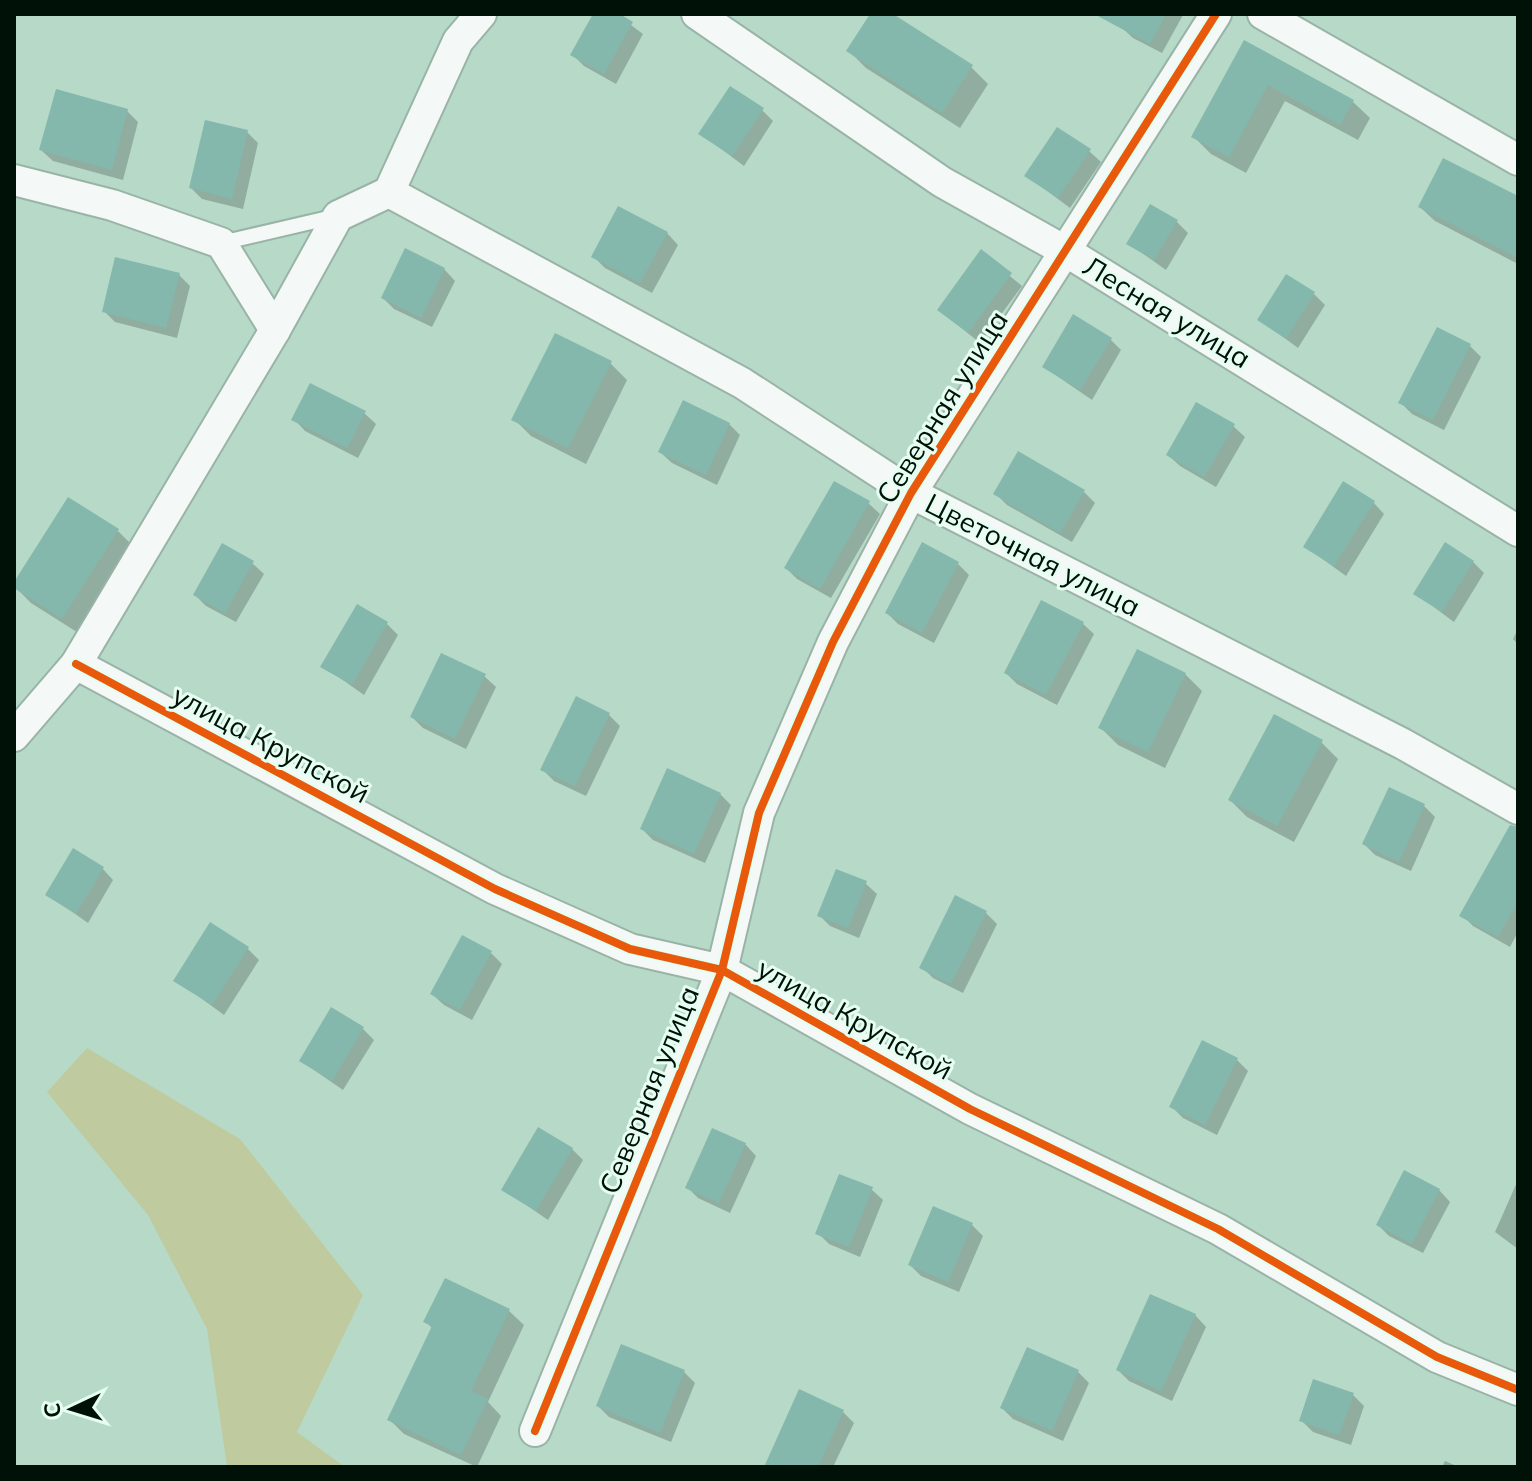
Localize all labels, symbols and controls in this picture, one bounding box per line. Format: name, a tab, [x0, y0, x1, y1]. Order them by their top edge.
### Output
street label: Лесная улица	[1077, 248, 1257, 375]
street label: Северная улица	[868, 304, 1015, 510]
street label: Цветочная улица	[920, 485, 1147, 624]
street label: улица Крупской	[167, 677, 376, 810]
street label: улица Крупской	[751, 950, 959, 1087]
street label: Северная улица	[591, 981, 706, 1199]
north arrow	[32, 1369, 112, 1449]
text: С	[38, 1402, 67, 1419]

